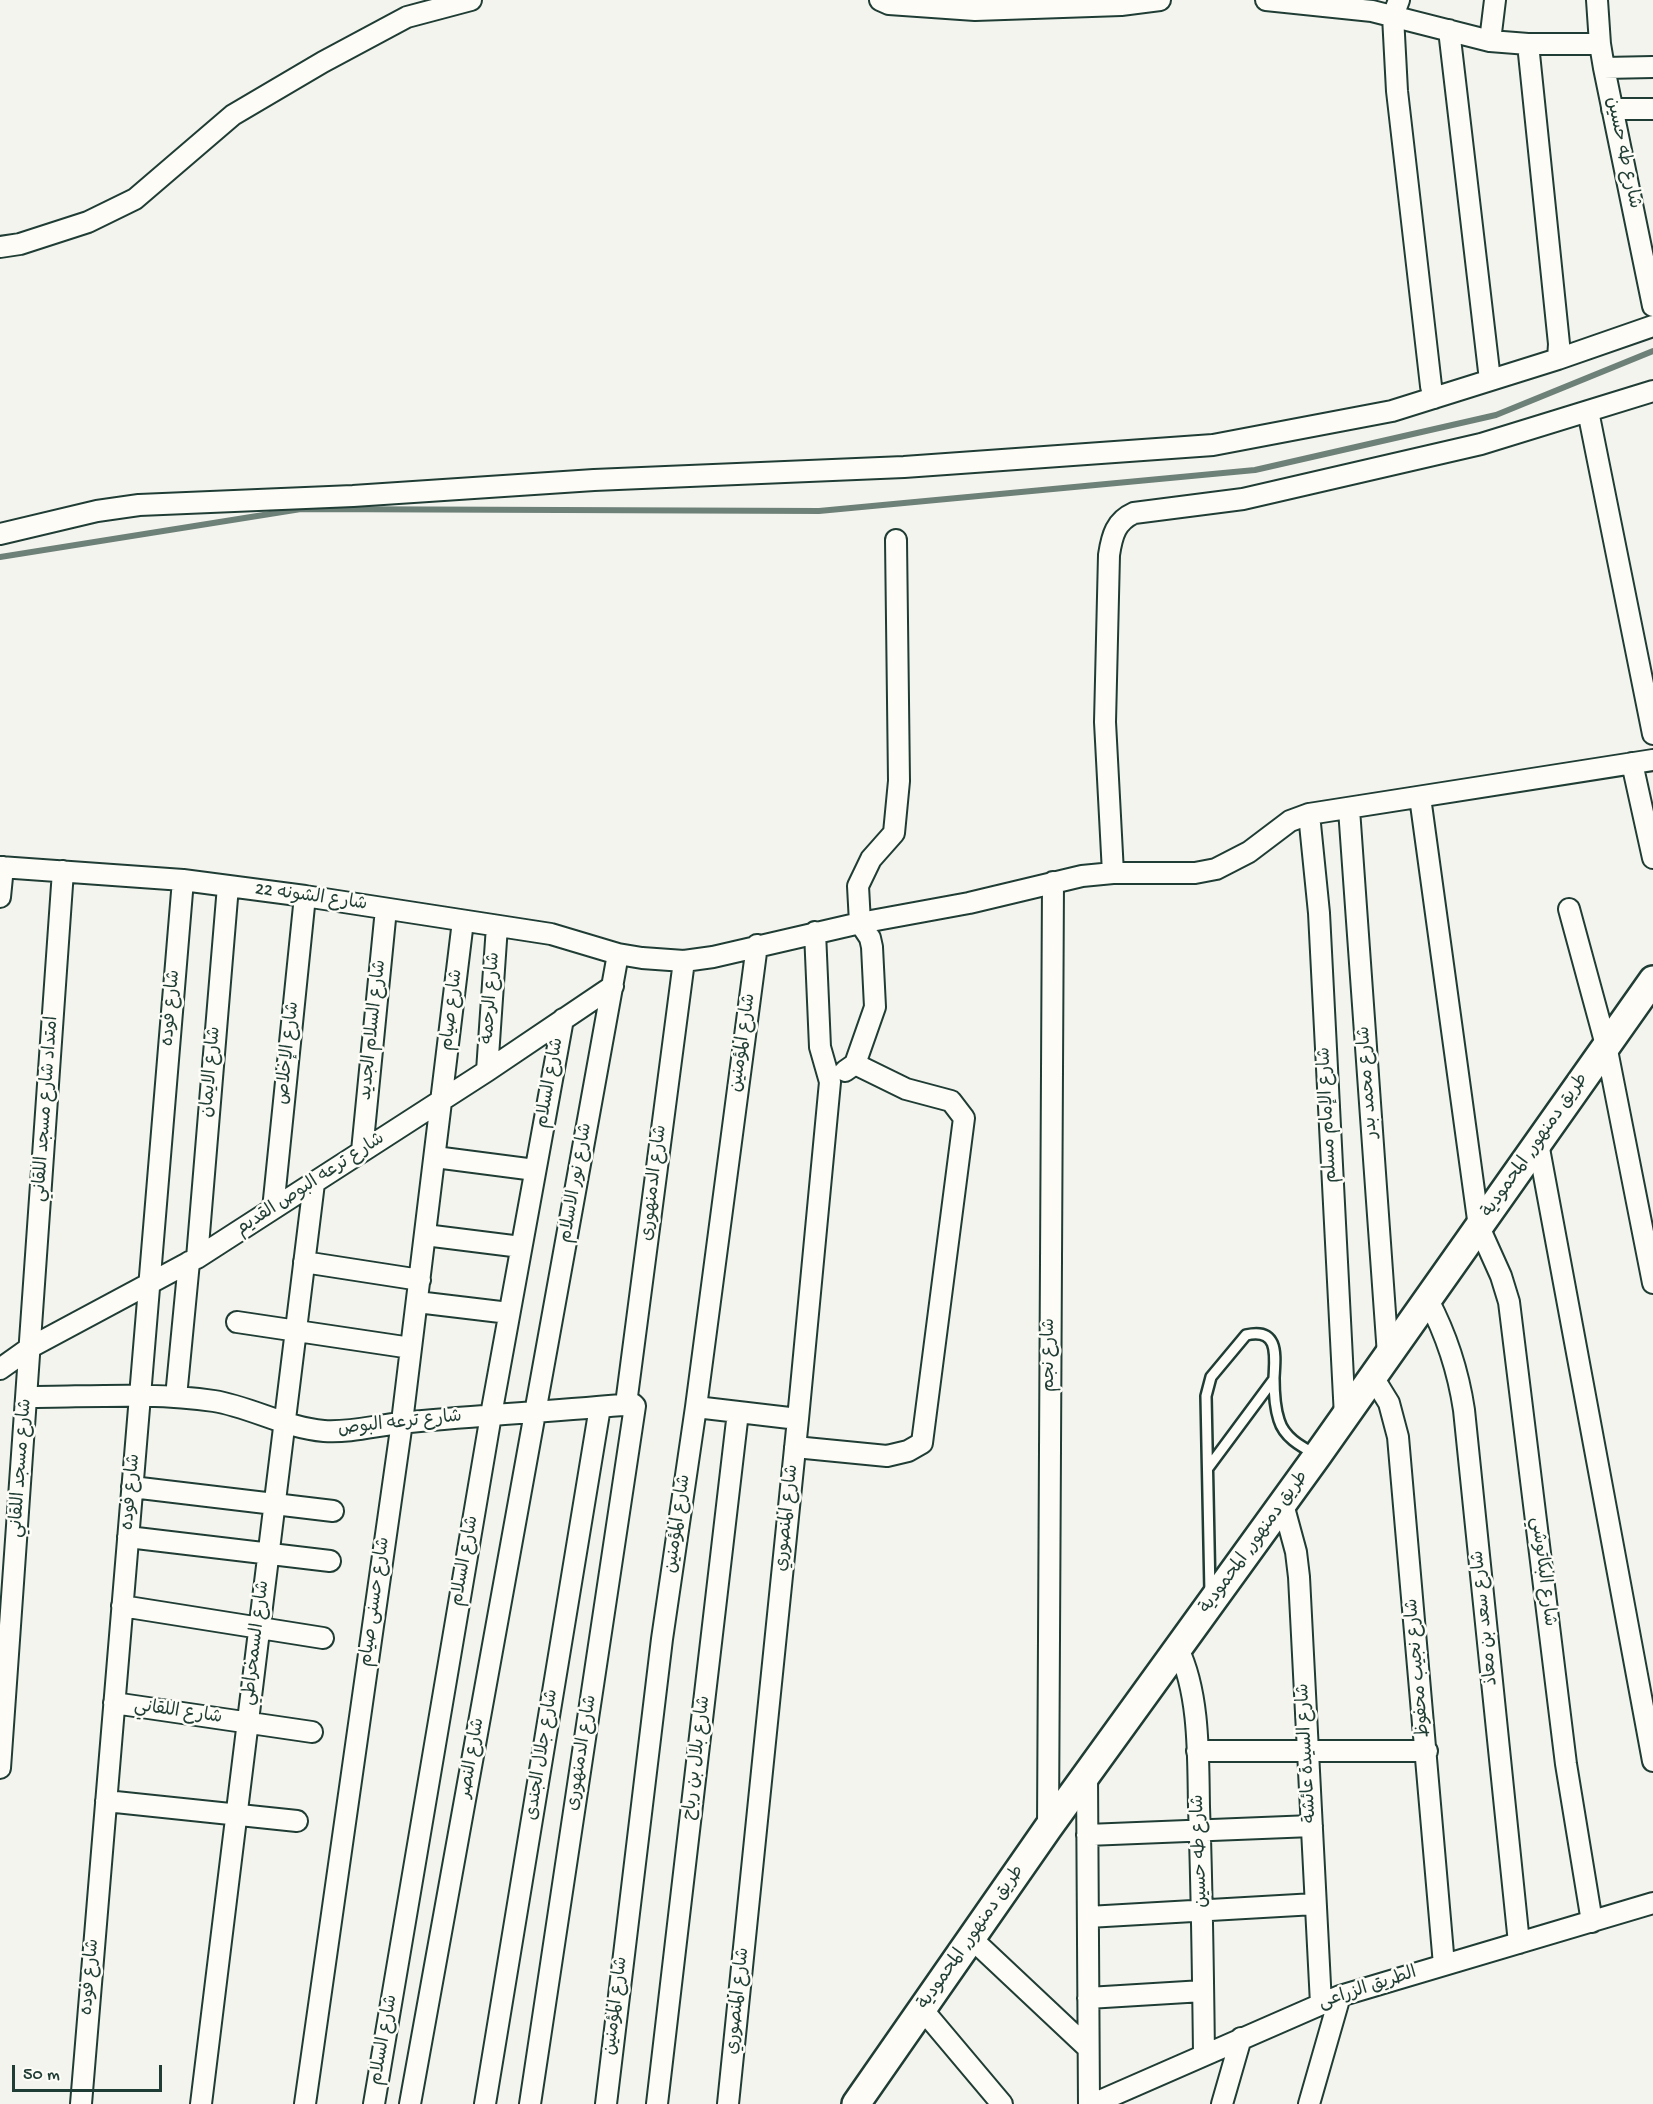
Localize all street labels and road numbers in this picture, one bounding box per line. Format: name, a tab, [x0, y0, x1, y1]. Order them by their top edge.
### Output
street label: شارع طه حسين	[1600, 95, 1644, 211]
street label: شارع الشونه 22	[254, 879, 368, 917]
street label: شارع الرحمة	[478, 951, 506, 1045]
street label: شارع السلام الجديد	[356, 959, 392, 1101]
street label: شارع صيام	[437, 968, 469, 1052]
street label: شارع فوده	[158, 969, 186, 1047]
street label: شارع المؤمنين	[726, 992, 762, 1094]
street label: شارع الإخلاص	[273, 1000, 305, 1106]
street label: امتداد شارع مسجد اللقاني	[30, 1015, 64, 1203]
street label: شارع محمد بدر	[1354, 1025, 1384, 1139]
street label: شارع الايمان	[197, 1026, 227, 1118]
street label: شارع السلام	[532, 1036, 570, 1130]
street label: شارع الإمام مسلم	[1315, 1046, 1343, 1184]
street label: طريق دمنهور, المحمودية	[1478, 1070, 1594, 1222]
street label: شارع نور الاسلام	[556, 1121, 598, 1245]
street label: شارع الدمنهورى	[637, 1124, 673, 1242]
street label: شارع ترعه البوص القديم	[233, 1129, 389, 1241]
street label: شارع نجم	[1039, 1318, 1061, 1392]
street label: شارع مسجد اللقاني	[6, 1398, 38, 1538]
street label: شارع ترعه البوص	[337, 1407, 463, 1441]
street label: شارع فوده	[118, 1453, 146, 1531]
street label: شارع المنصوري	[772, 1463, 804, 1573]
street label: طريق دمنهور, المحمودية	[1196, 1467, 1314, 1619]
street label: شارع المؤمنين	[661, 1473, 697, 1575]
street label: شارع السلام	[447, 1514, 485, 1608]
street label: شارع البكاتوشي	[1525, 1516, 1559, 1628]
street label: شارع حسنى صيام	[356, 1536, 396, 1668]
street label: شارع سعد بن معاذ	[1468, 1549, 1504, 1687]
street label: شارع السمخراطي	[239, 1579, 275, 1707]
street label: شارع نجيب محفوظ	[1402, 1598, 1436, 1738]
street label: شارع السيدة عائشة	[1294, 1683, 1322, 1823]
street label: شارع جلال الجندى	[522, 1688, 564, 1822]
street label: شارع الدمنهورى	[563, 1694, 603, 1812]
street label: شارع بلال بن رباح	[680, 1694, 716, 1822]
street label: شارع اللقاني	[133, 1696, 223, 1730]
street label: شارع النصر	[455, 1716, 491, 1800]
street label: شارع طه حسين	[1188, 1794, 1214, 1908]
street label: طريق دمنهور, المحمودية	[914, 1862, 1030, 2014]
street label: شارع فوده	[77, 1938, 105, 2016]
street label: شارع المنصوري	[723, 1946, 755, 2056]
street label: شارع المؤمنين	[600, 1955, 634, 2057]
street label: الطريق الزراعى	[1316, 1963, 1420, 2015]
street label: شارع السلام	[366, 1993, 404, 2087]

